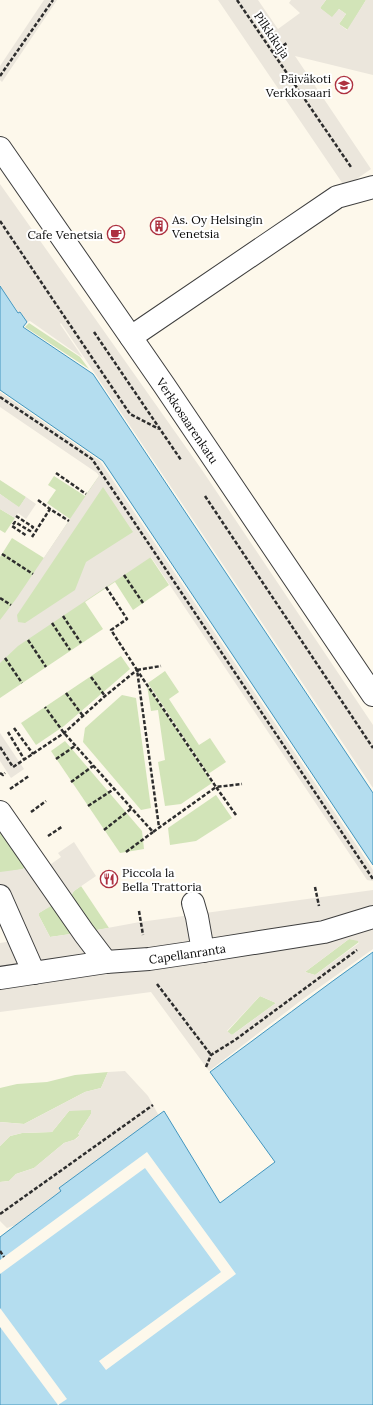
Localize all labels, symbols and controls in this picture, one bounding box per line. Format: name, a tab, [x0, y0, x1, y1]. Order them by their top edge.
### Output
street label: Pilkkikuja	[251, 9, 293, 61]
place label: Päiväkoti Verkkosaari	[265, 71, 331, 100]
school or university icon: Päiväkoti Verkkosaari	[334, 75, 354, 95]
place label: As. Oy Helsingin Venetsia	[171, 212, 263, 241]
building icon: As. Oy Helsingin Venetsia	[149, 216, 169, 236]
cafe icon: Cafe Venetsia	[106, 224, 126, 244]
place label: Cafe Venetsia	[27, 227, 103, 242]
street label: Verkkosaarenkatu	[153, 374, 222, 466]
place label: Piccola la Bella Trattoria	[122, 865, 202, 894]
restaurant icon: Piccola la Bella Trattoria	[99, 869, 119, 889]
street label: Capellanranta	[148, 940, 227, 966]

